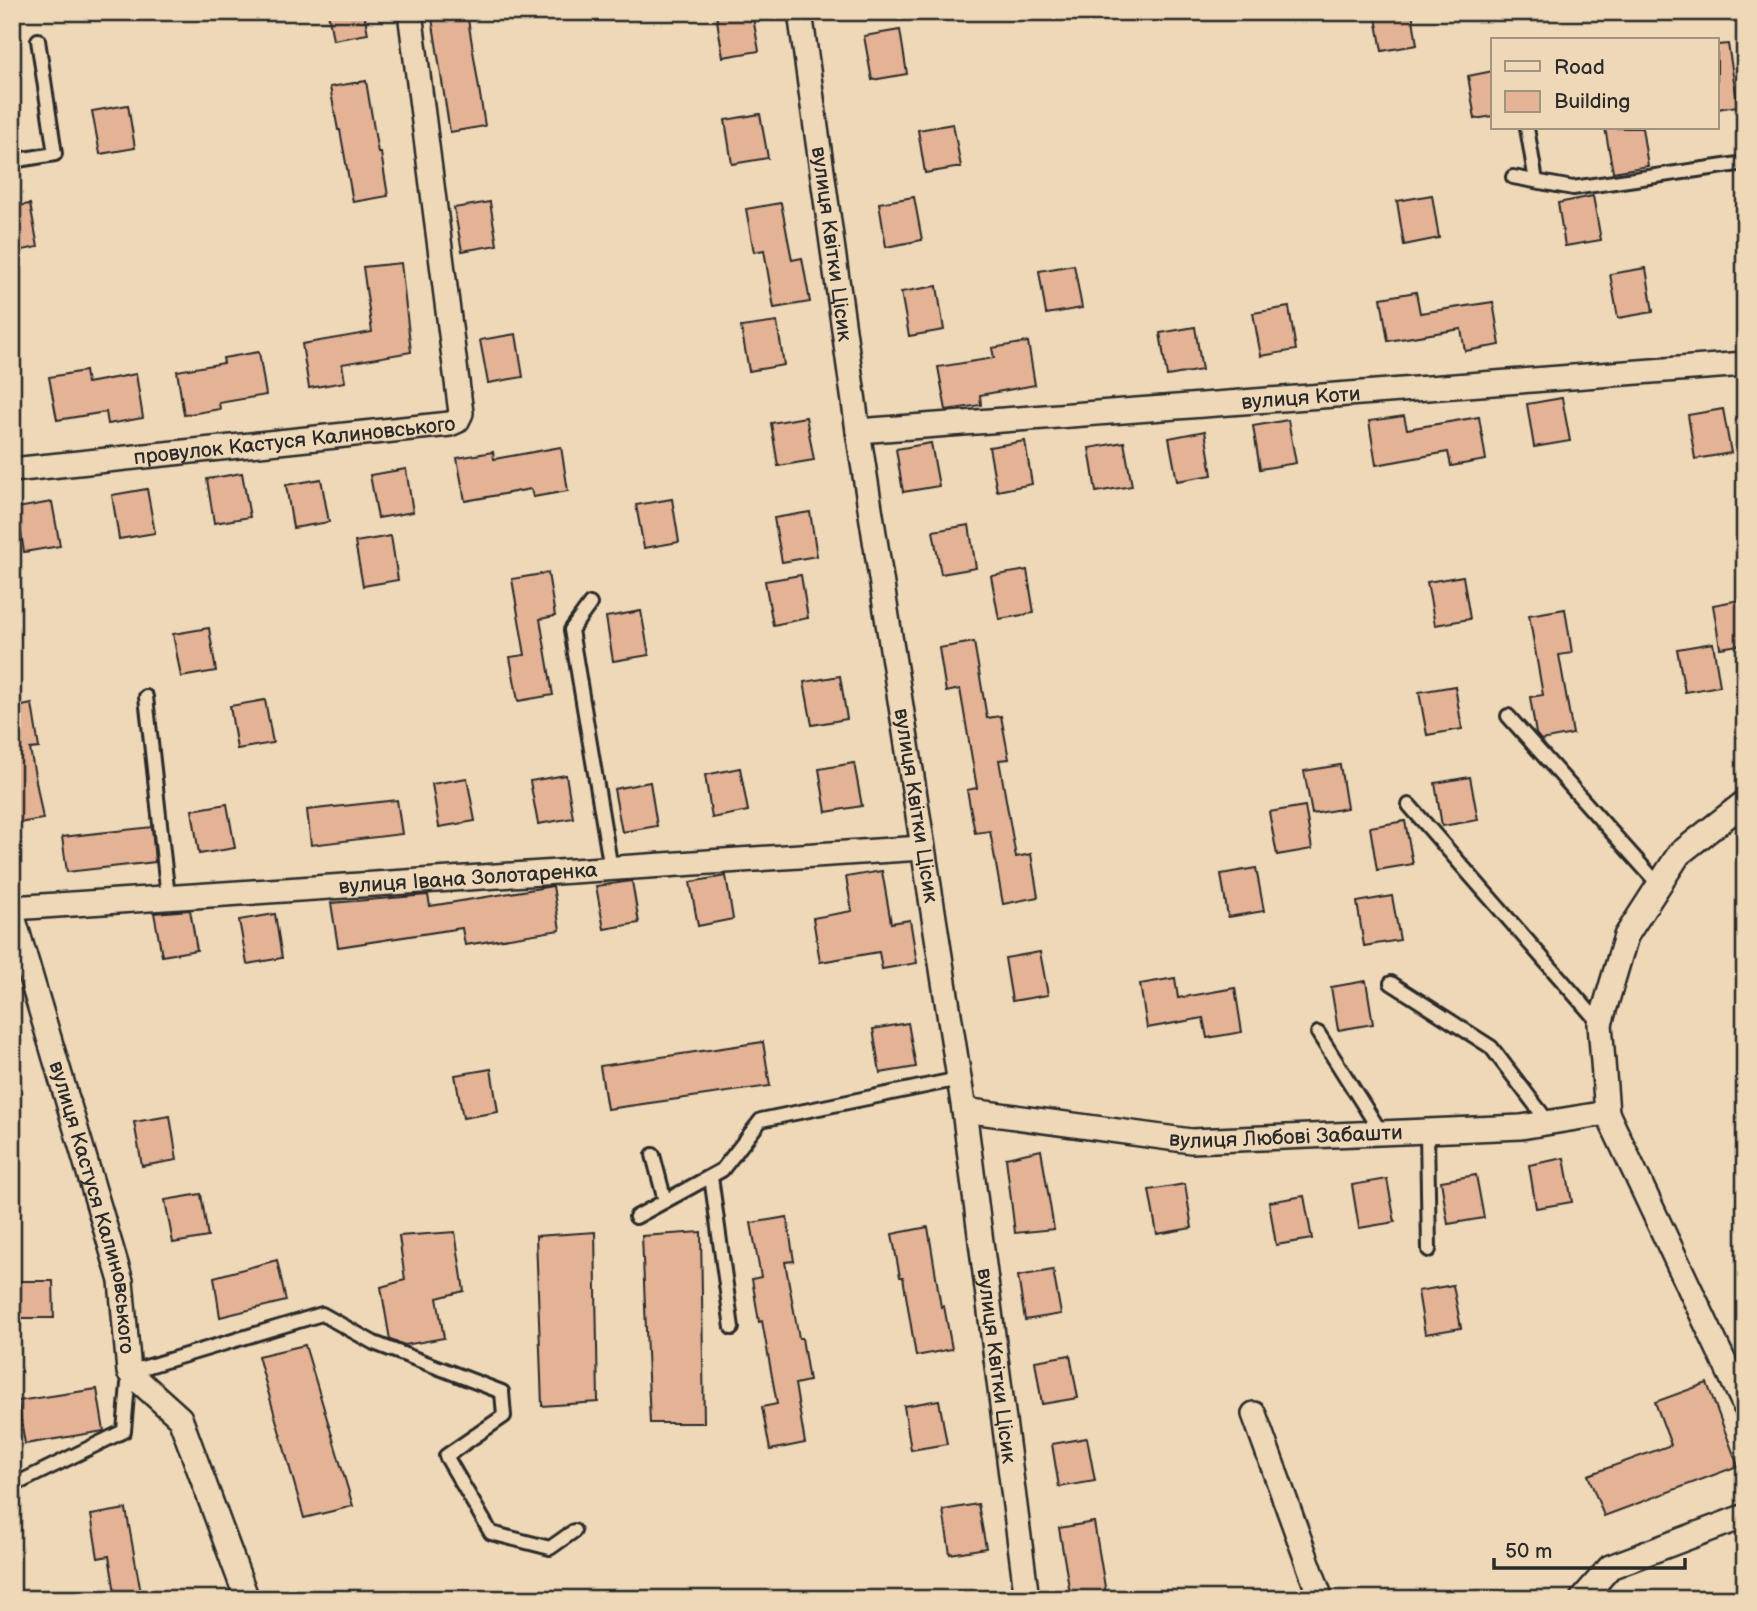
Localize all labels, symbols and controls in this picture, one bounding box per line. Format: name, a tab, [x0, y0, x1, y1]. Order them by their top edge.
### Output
legend	[1491, 38, 1718, 130]
text: Road	[1554, 55, 1605, 80]
text: Building	[1554, 89, 1630, 114]
street label: вулиця Квітки Цісик	[806, 145, 857, 343]
street label: вулиця Коти	[1240, 381, 1361, 415]
street label: провулок Кастуся Калиновського	[132, 412, 457, 470]
street label: вулиця Квітки Цісик	[888, 707, 943, 905]
street label: вулиця Івана Золотаренка	[338, 857, 599, 899]
street label: вулиця Кастуся Калиновського	[44, 1058, 139, 1355]
street label: вулиця Любові Забашти	[1167, 1120, 1403, 1154]
street label: вулиця Квітки Цісик	[971, 1267, 1021, 1465]
scale bar	[1494, 1527, 1685, 1571]
text: 50 m	[1505, 1539, 1552, 1564]

